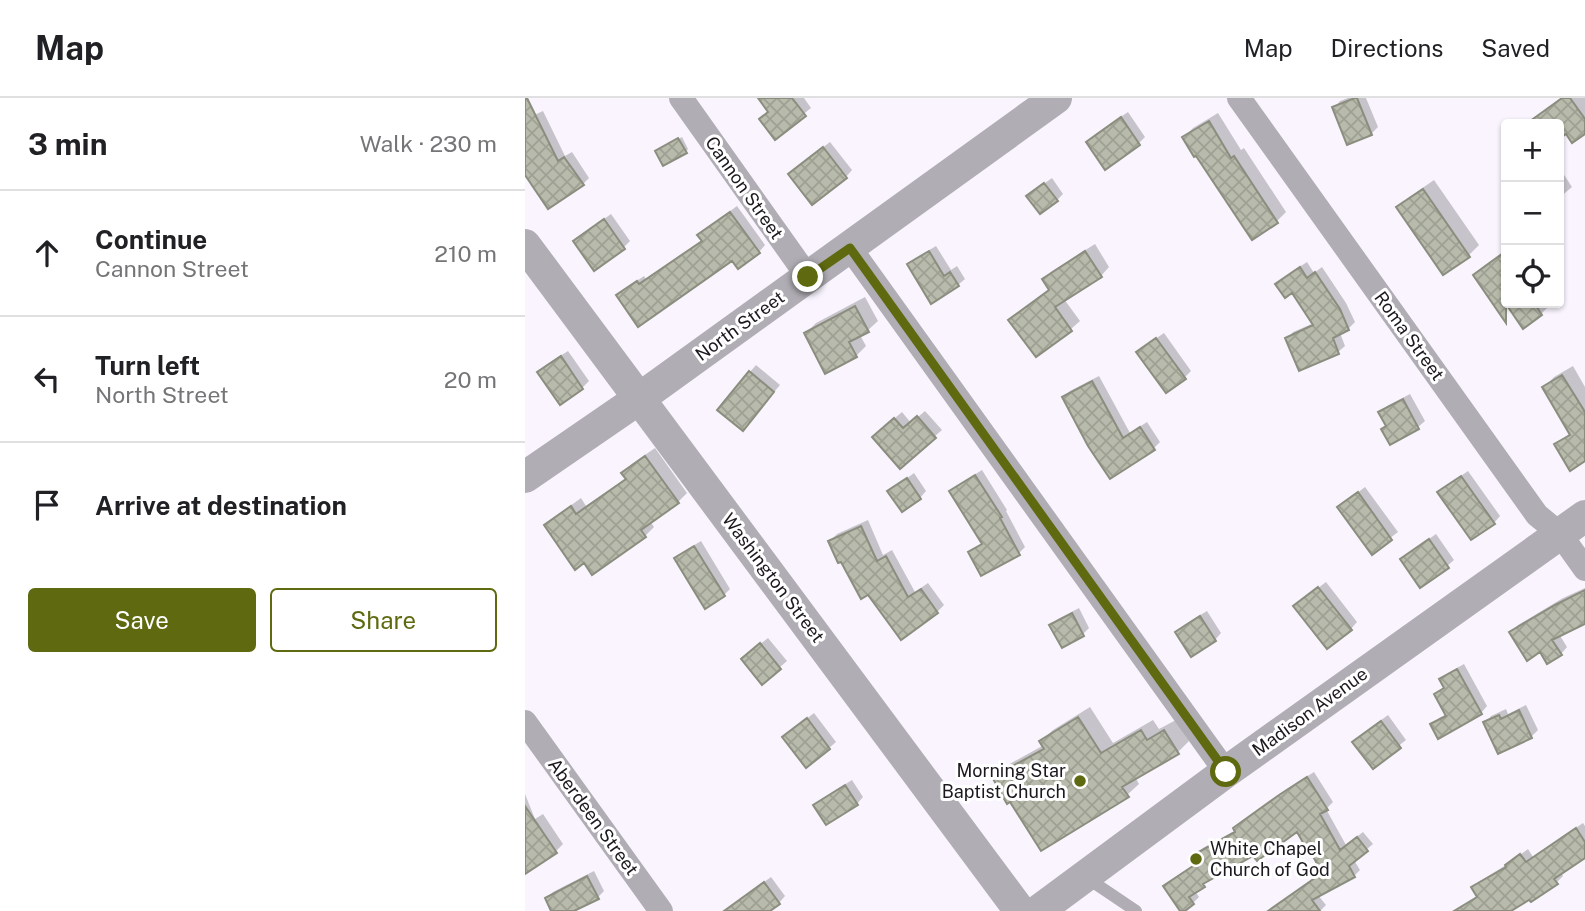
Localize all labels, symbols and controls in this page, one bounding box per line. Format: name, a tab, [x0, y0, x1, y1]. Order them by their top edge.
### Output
text: Map	[35, 29, 104, 67]
text: Map	[1244, 34, 1293, 62]
text: Directions	[1331, 34, 1443, 62]
text: Saved	[1481, 34, 1550, 62]
map controls	[1501, 119, 1564, 308]
button: +	[1501, 119, 1564, 182]
text: 3 min	[28, 126, 107, 162]
text: Walk · 230 m	[360, 130, 497, 157]
street label: Cannon Street	[701, 132, 788, 243]
button: −	[1501, 182, 1564, 245]
text: Continue	[95, 224, 207, 255]
icon: ahead	[28, 234, 66, 272]
text: 210 m	[434, 240, 497, 267]
button: locate	[1501, 245, 1564, 308]
text: Cannon Street	[95, 255, 249, 282]
route end	[792, 261, 823, 292]
street label: North Street	[691, 286, 788, 365]
street label: Roma Street	[1370, 287, 1449, 384]
text: Turn left	[95, 350, 200, 381]
icon: left	[28, 360, 66, 398]
text: 20 m	[444, 366, 497, 393]
text: North Street	[95, 381, 229, 408]
icon: arrive	[28, 486, 66, 524]
text: Arrive at destination	[95, 490, 347, 521]
street label: Washington Street	[718, 509, 829, 646]
button: Save	[28, 588, 256, 652]
button: Share	[270, 588, 497, 652]
street label: Madison Avenue	[1248, 663, 1371, 760]
street label: Aberdeen Street	[544, 754, 643, 879]
route start	[1210, 756, 1241, 787]
place label: Morning Star Baptist Church	[942, 760, 1066, 802]
marker: Morning Star Baptist Church	[1072, 773, 1088, 789]
place label: White Chapel Church of God	[1210, 838, 1330, 880]
marker: White Chapel Church of God	[1188, 851, 1204, 867]

